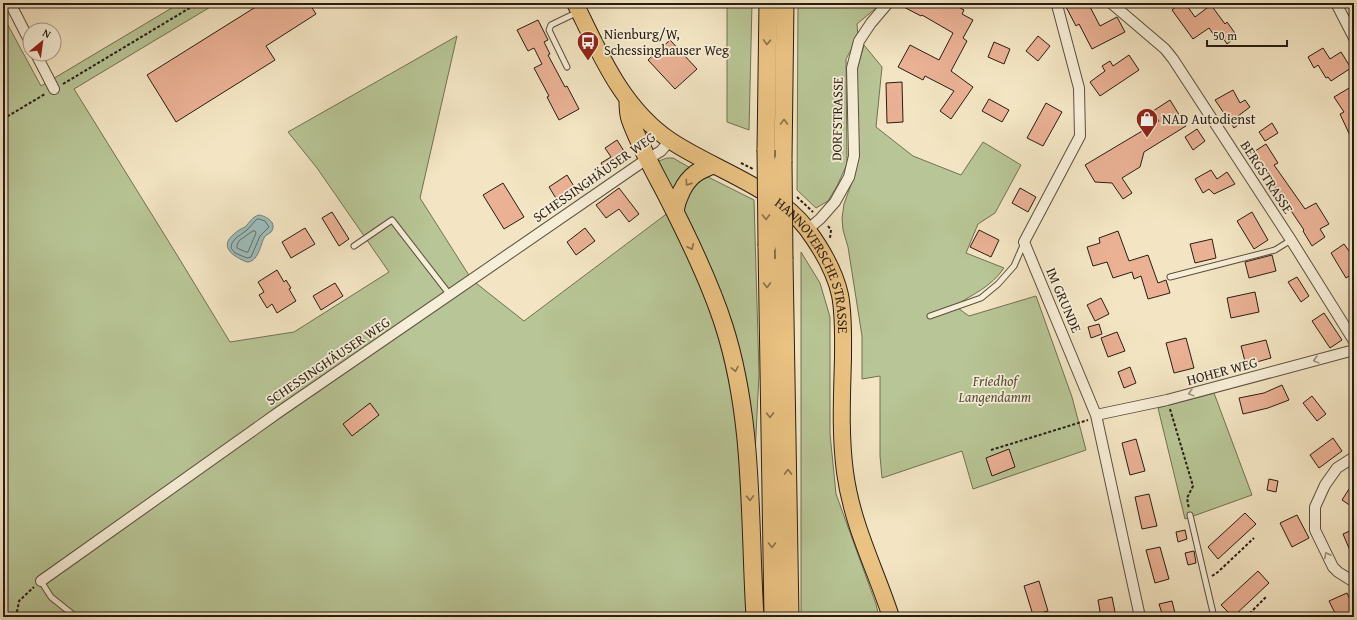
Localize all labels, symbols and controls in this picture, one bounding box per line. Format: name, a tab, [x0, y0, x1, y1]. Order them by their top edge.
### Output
north arrow	[22, 22, 62, 62]
scale bar	[1207, 22, 1287, 48]
text: N	[40, 24, 55, 42]
place label: Nienburg/W, Schessinghauser Weg	[604, 24, 729, 60]
text: 50 m	[1213, 27, 1237, 44]
bus stop icon: Nienburg/W, Schessinghauser Weg	[575, 29, 601, 62]
one-way arrow	[762, 39, 771, 45]
street label: DORFSTRASSE	[826, 77, 848, 161]
shop icon: NAD Autodienst	[1134, 106, 1160, 139]
place label: NAD Autodienst	[1162, 109, 1256, 129]
one-way arrow	[780, 119, 788, 125]
street label: SCHESSINGHÄUSER WEG	[529, 127, 659, 227]
street label: BERGSTRASSE	[1236, 137, 1298, 217]
one-way arrow	[685, 179, 693, 186]
street label: HANNOVERSCHE STRASSE	[771, 193, 853, 334]
one-way arrow	[762, 214, 770, 220]
one-way arrow	[686, 242, 694, 250]
street label: IM GRUNDE	[1041, 264, 1087, 336]
one-way arrow	[763, 282, 772, 288]
street label: SCHESSINGHÄUSER WEG	[262, 312, 394, 410]
street label: HOHER WEG	[1184, 352, 1260, 390]
one-way arrow	[1313, 355, 1320, 364]
one-way arrow	[731, 366, 739, 372]
park label: Friedhof Langendamm	[958, 371, 1031, 407]
one-way arrow	[1187, 389, 1194, 397]
one-way arrow	[766, 412, 774, 418]
one-way arrow	[784, 469, 792, 475]
one-way arrow	[746, 495, 754, 501]
one-way arrow	[768, 542, 776, 548]
one-way arrow	[1324, 552, 1332, 559]

